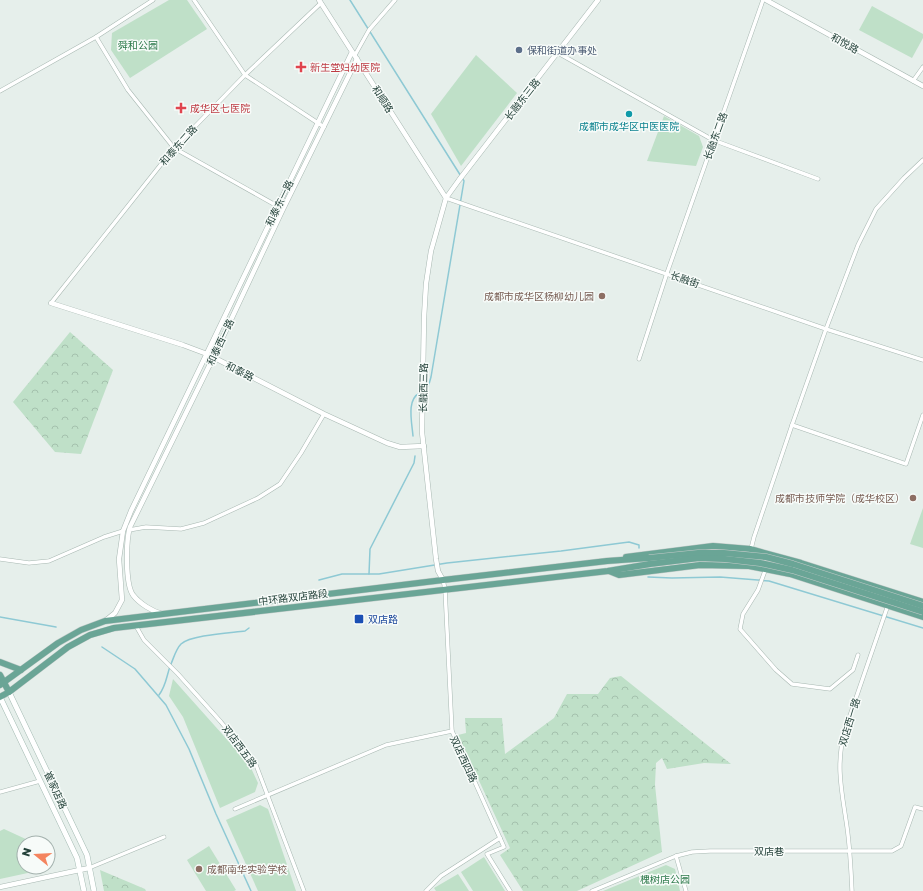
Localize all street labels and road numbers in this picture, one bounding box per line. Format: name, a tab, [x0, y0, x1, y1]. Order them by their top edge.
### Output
street label: 和悦路	[829, 30, 861, 56]
street label: 长融东三路	[502, 76, 542, 122]
street label: 和顺路	[370, 83, 396, 115]
street label: 长融东二路	[701, 110, 729, 162]
street label: 和泰东二路	[157, 122, 199, 168]
street label: 和泰东一路	[263, 178, 295, 228]
street label: 长融街	[669, 268, 701, 290]
street label: 和泰西一路	[204, 317, 236, 367]
street label: 和泰路	[224, 359, 256, 383]
street label: 长融西三路	[417, 363, 429, 413]
street label: 中环路双店路段	[258, 587, 328, 607]
street label: 双店西一路	[836, 696, 862, 748]
street label: 双店西五路	[220, 722, 260, 770]
street label: 双店西四路	[448, 734, 480, 784]
street label: 崔家店路	[42, 769, 70, 811]
street label: 双店巷	[754, 845, 784, 857]

